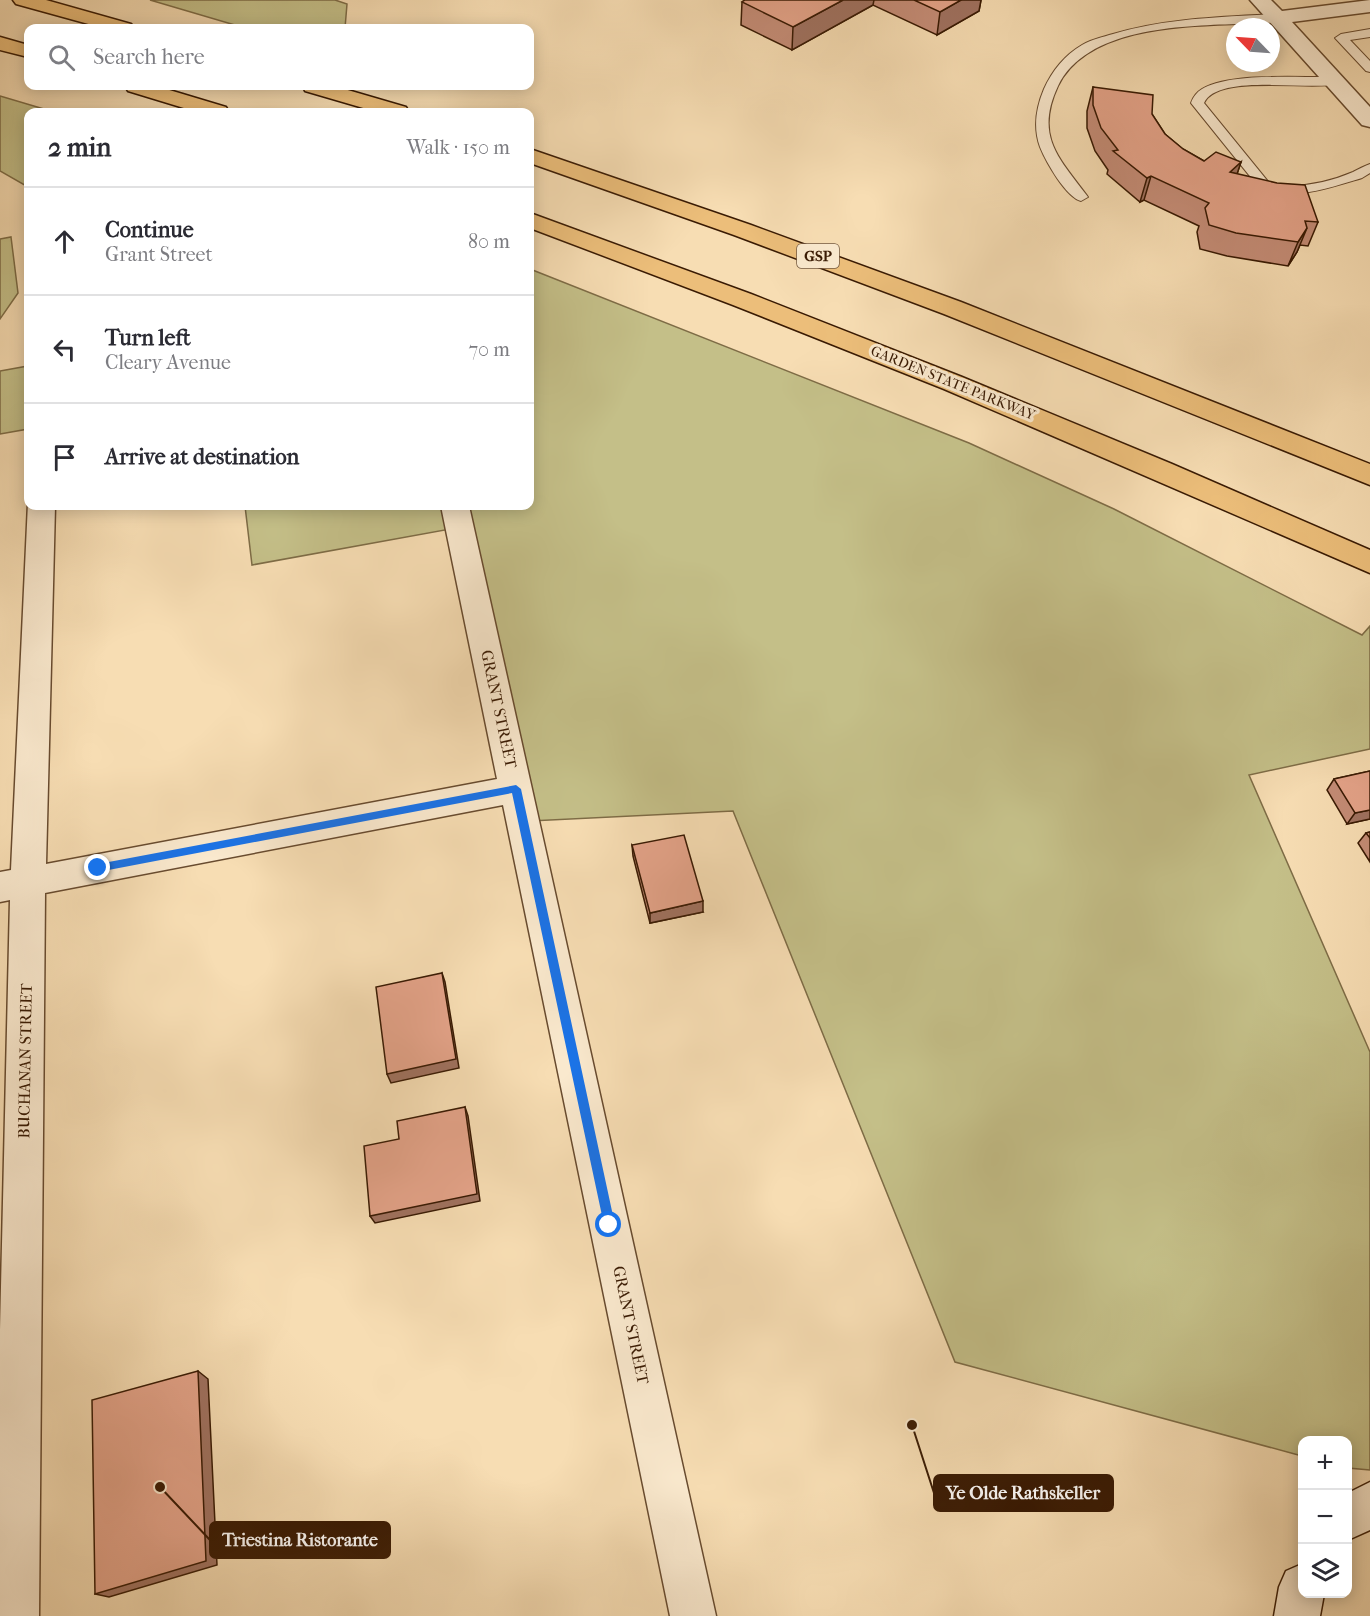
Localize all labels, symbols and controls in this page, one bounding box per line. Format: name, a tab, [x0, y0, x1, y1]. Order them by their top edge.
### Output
north arrow	[1226, 18, 1280, 72]
search box	[24, 24, 534, 90]
icon: search	[45, 41, 78, 74]
text: Search here	[93, 44, 205, 70]
text: 2 min	[48, 132, 111, 163]
text: Walk · 150 m	[406, 136, 510, 159]
text: Continue	[105, 217, 194, 243]
icon: ahead	[48, 225, 81, 258]
text: 80 m	[468, 230, 510, 253]
text: Grant Street	[105, 243, 213, 266]
road number: GSP	[797, 244, 839, 268]
text: Turn left	[105, 325, 191, 351]
icon: left	[48, 333, 81, 366]
text: 70 m	[468, 338, 510, 361]
street label: GARDEN STATE PARKWAY	[868, 342, 1038, 424]
text: Cleary Avenue	[105, 351, 231, 374]
icon: arrive	[48, 441, 81, 474]
text: Arrive at destination	[105, 444, 299, 470]
street label: GRANT STREET	[477, 648, 521, 770]
route end	[84, 854, 110, 880]
street label: BUCHANAN STREET	[14, 983, 36, 1139]
route start	[595, 1211, 621, 1237]
street label: GRANT STREET	[609, 1264, 653, 1386]
map controls	[1298, 1436, 1352, 1598]
button: +	[1298, 1436, 1352, 1490]
callout: Ye Olde Rathskeller	[934, 1475, 1113, 1511]
text: Ye Olde Rathskeller	[945, 1483, 1100, 1504]
button: −	[1298, 1490, 1352, 1544]
callout: Triestina Ristorante	[210, 1522, 390, 1558]
text: Triestina Ristorante	[221, 1530, 378, 1551]
button: layers	[1298, 1544, 1352, 1598]

